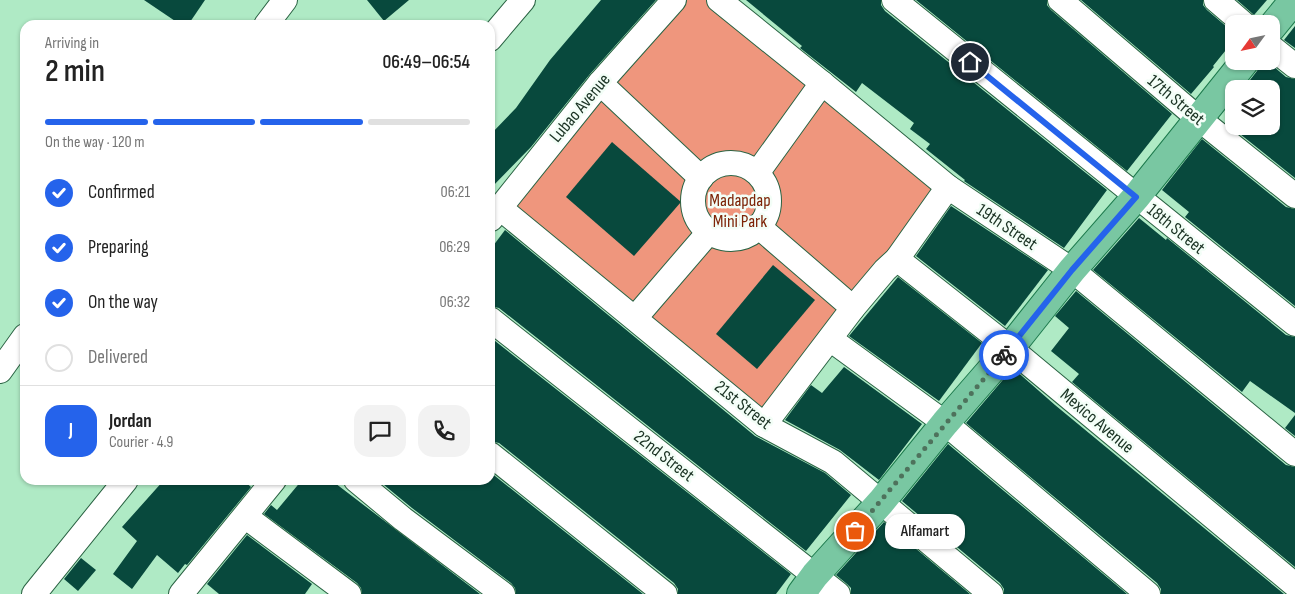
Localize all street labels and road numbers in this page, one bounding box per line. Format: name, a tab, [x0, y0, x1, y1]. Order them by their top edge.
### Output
street label: Lubao Avenue	[545, 69, 615, 147]
street label: 17th Street	[1143, 70, 1209, 130]
street label: 19th Street	[973, 199, 1042, 255]
street label: 18th Street	[1143, 199, 1210, 259]
street label: 21st Street	[710, 376, 776, 434]
street label: Mexico Avenue	[1056, 384, 1138, 458]
street label: 22nd Street	[630, 426, 699, 486]

